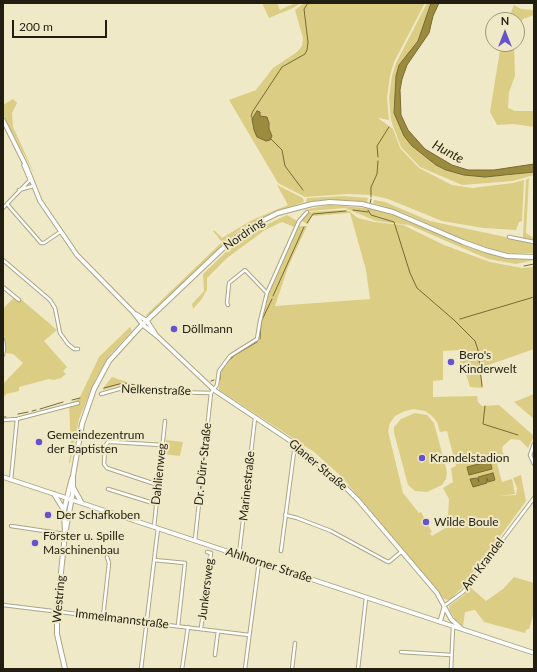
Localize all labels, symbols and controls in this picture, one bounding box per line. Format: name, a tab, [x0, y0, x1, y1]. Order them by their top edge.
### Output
scale bar	[14, 12, 109, 38]
north arrow	[485, 12, 525, 52]
text: N	[501, 14, 509, 27]
text: 200 m	[19, 19, 53, 34]
water label: Hunte	[430, 137, 466, 167]
street label: Nordring	[221, 215, 267, 253]
place label: Döllmann	[182, 322, 233, 336]
marker: Döllmann	[169, 324, 179, 334]
place label: Bero's Kinderwelt	[459, 348, 517, 376]
marker: Bero's Kinderwelt	[446, 357, 456, 367]
street label: Nelkenstraße	[121, 382, 191, 398]
street label: Dr.-Dürr-Straße	[192, 422, 214, 506]
place label: Gemeindezentrum der Baptisten	[47, 428, 144, 456]
street label: Glaner Straße	[286, 436, 350, 494]
marker: Gemeindezentrum der Baptisten	[34, 437, 44, 447]
street label: Dahlienweg	[149, 442, 169, 506]
street label: Marinestraße	[236, 450, 258, 522]
place label: Krandelstadion	[430, 451, 509, 465]
marker: Krandelstadion	[417, 453, 427, 463]
place label: Der Schafkoben	[56, 508, 140, 522]
marker: Der Schafkoben	[43, 510, 53, 520]
place label: Wilde Boule	[434, 515, 499, 529]
marker: Wilde Boule	[421, 517, 431, 527]
place label: Förster u. Spille Maschinenbau	[43, 529, 124, 557]
street label: Am Krandel	[459, 535, 507, 593]
marker: Förster u. Spille Maschinenbau	[30, 538, 40, 548]
street label: Ahlhorner Straße	[224, 544, 314, 586]
street label: Junkersweg	[195, 557, 217, 621]
street label: Westring	[50, 575, 68, 623]
street label: Immelmannstraße	[74, 606, 170, 632]

